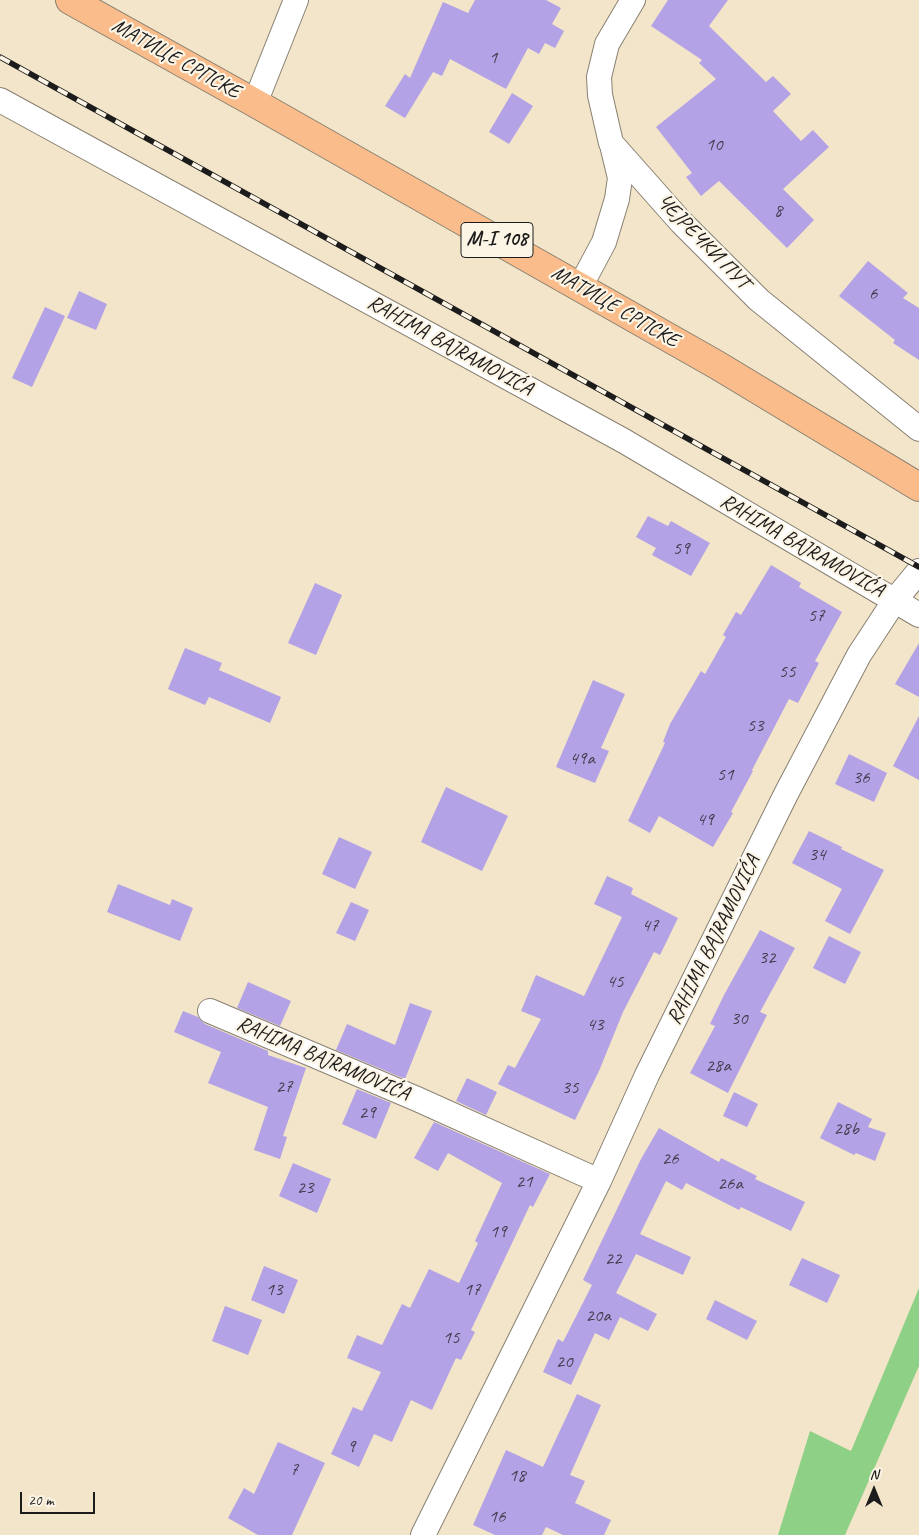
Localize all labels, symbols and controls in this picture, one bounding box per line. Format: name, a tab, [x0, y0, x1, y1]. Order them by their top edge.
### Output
street label: МАТИЦЕ СРПСКЕ	[107, 13, 245, 105]
house number: 1	[489, 47, 497, 69]
house number: 10	[705, 134, 723, 156]
street label: ЧЕЈРЕЧКИ ПУТ	[651, 189, 755, 295]
house number: 8	[774, 200, 782, 222]
road number: M-I 108	[461, 222, 533, 258]
street label: МАТИЦЕ СРПСКЕ	[547, 260, 683, 354]
house number: 6	[869, 283, 877, 305]
street label: RAHIMA BAJRAMOVIĆA	[363, 290, 537, 402]
street label: RAHIMA BAJRAMOVIĆA	[715, 489, 889, 603]
house number: 59	[672, 538, 690, 560]
house number: 57	[807, 605, 825, 627]
house number: 55	[778, 661, 796, 683]
house number: 53	[746, 715, 764, 737]
house number: 49a	[569, 748, 595, 770]
house number: 51	[716, 764, 734, 786]
house number: 36	[852, 767, 870, 789]
house number: 49	[696, 809, 714, 831]
house number: 34	[808, 844, 826, 866]
street label: RAHIMA BAJRAMOVIĆA	[662, 851, 766, 1029]
house number: 47	[641, 915, 659, 937]
house number: 32	[758, 947, 776, 969]
house number: 45	[606, 971, 624, 993]
house number: 30	[730, 1008, 748, 1030]
street label: RAHIMA BAJRAMOVIĆA	[233, 1011, 413, 1107]
house number: 43	[586, 1014, 604, 1036]
house number: 28a	[705, 1055, 731, 1077]
house number: 27	[275, 1076, 293, 1098]
house number: 35	[561, 1077, 579, 1099]
house number: 29	[358, 1102, 376, 1124]
house number: 28b	[833, 1118, 859, 1140]
house number: 26	[661, 1148, 679, 1170]
house number: 21	[515, 1171, 533, 1193]
house number: 26a	[717, 1173, 743, 1195]
house number: 23	[296, 1177, 314, 1199]
house number: 19	[489, 1221, 507, 1243]
house number: 22	[604, 1248, 622, 1270]
house number: 13	[265, 1279, 283, 1301]
house number: 17	[463, 1279, 481, 1301]
house number: 20a	[585, 1305, 611, 1327]
house number: 15	[442, 1327, 460, 1349]
house number: 20	[555, 1351, 573, 1373]
house number: 9	[347, 1436, 355, 1458]
house number: 7	[290, 1459, 298, 1481]
house number: 18	[508, 1465, 526, 1487]
north arrow	[849, 1465, 899, 1515]
text: N	[870, 1466, 878, 1483]
scale bar	[22, 1482, 98, 1514]
text: 20 m	[28, 1491, 54, 1510]
house number: 16	[488, 1506, 506, 1528]

